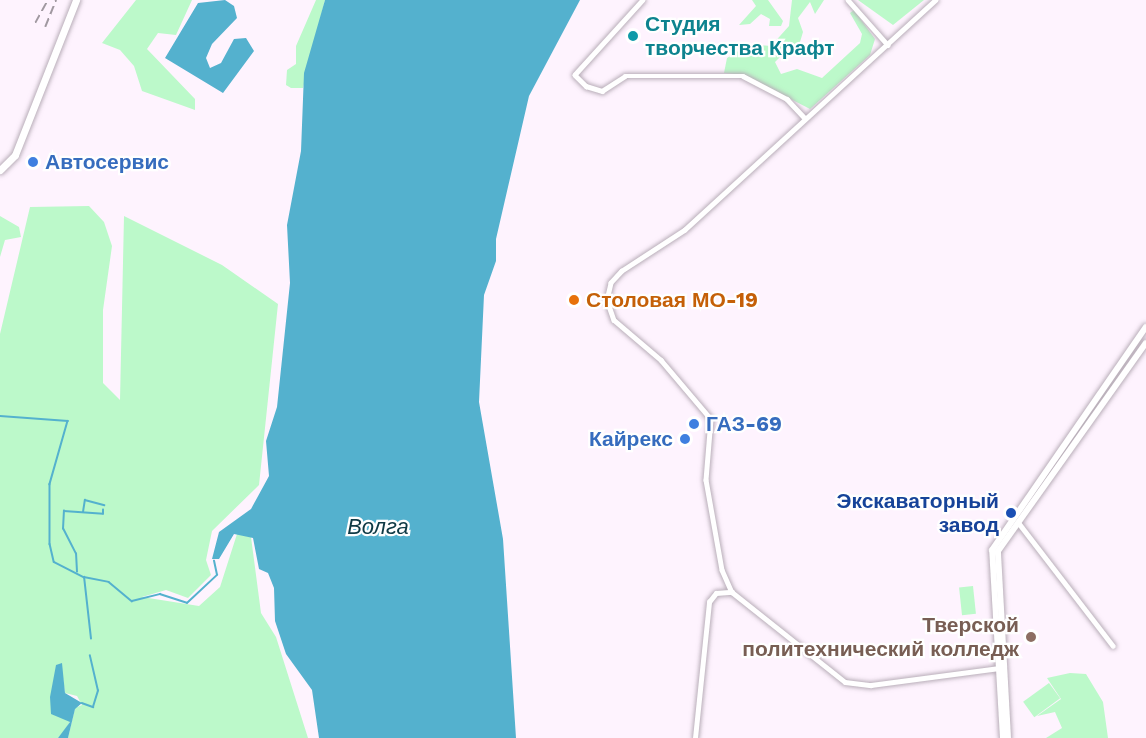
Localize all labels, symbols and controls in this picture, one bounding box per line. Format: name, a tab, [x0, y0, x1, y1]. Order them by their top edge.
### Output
place label: Студия творчества Крафт	[645, 11, 835, 61]
marker: Студия творчества Крафт	[626, 29, 640, 43]
place label: Автосервис	[45, 149, 169, 175]
marker: Автосервис	[26, 155, 40, 169]
place label: Столовая МО-19	[586, 287, 758, 313]
marker: Столовая МО-19	[567, 293, 581, 307]
place label: ГАЗ-69	[706, 411, 782, 437]
marker: ГАЗ-69	[687, 417, 701, 431]
place label: Кайрекс	[589, 426, 673, 452]
marker: Кайрекс	[678, 432, 692, 446]
place label: Экскаваторный завод	[836, 488, 999, 538]
marker: Экскаваторный завод	[1004, 506, 1018, 520]
water label: Волга	[347, 514, 409, 540]
place label: Тверской политехнический колледж	[742, 612, 1019, 662]
marker: Тверской политехнический колледж	[1024, 630, 1038, 644]

